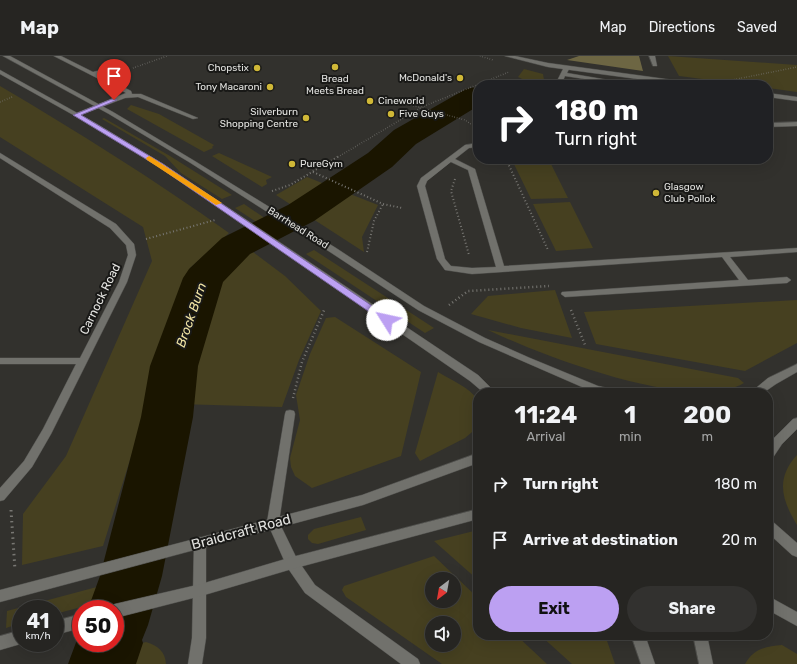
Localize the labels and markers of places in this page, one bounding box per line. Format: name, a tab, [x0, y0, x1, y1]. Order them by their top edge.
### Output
pin	[97, 59, 131, 100]
place label: Chopstix	[208, 62, 250, 74]
marker: Bread Meets Bread	[330, 62, 340, 72]
marker: Chopstix	[252, 63, 262, 73]
place label: McDonald's	[399, 72, 452, 84]
place label: Bread Meets Bread	[306, 73, 364, 97]
marker: McDonald's	[455, 73, 465, 83]
place label: Tony Macaroni	[195, 81, 262, 93]
marker: Tony Macaroni	[265, 82, 275, 92]
place label: Cineworld	[378, 95, 424, 107]
marker: Cineworld	[365, 96, 375, 106]
place label: Silverburn Shopping Centre	[220, 106, 298, 130]
place label: Five Guys	[399, 108, 444, 120]
marker: Five Guys	[386, 109, 396, 119]
marker: Silverburn Shopping Centre	[301, 113, 311, 123]
place label: PureGym	[300, 158, 343, 170]
marker: PureGym	[287, 159, 297, 169]
place label: Glasgow Club Pollok	[664, 181, 716, 205]
marker: Glasgow Club Pollok	[651, 188, 661, 198]

